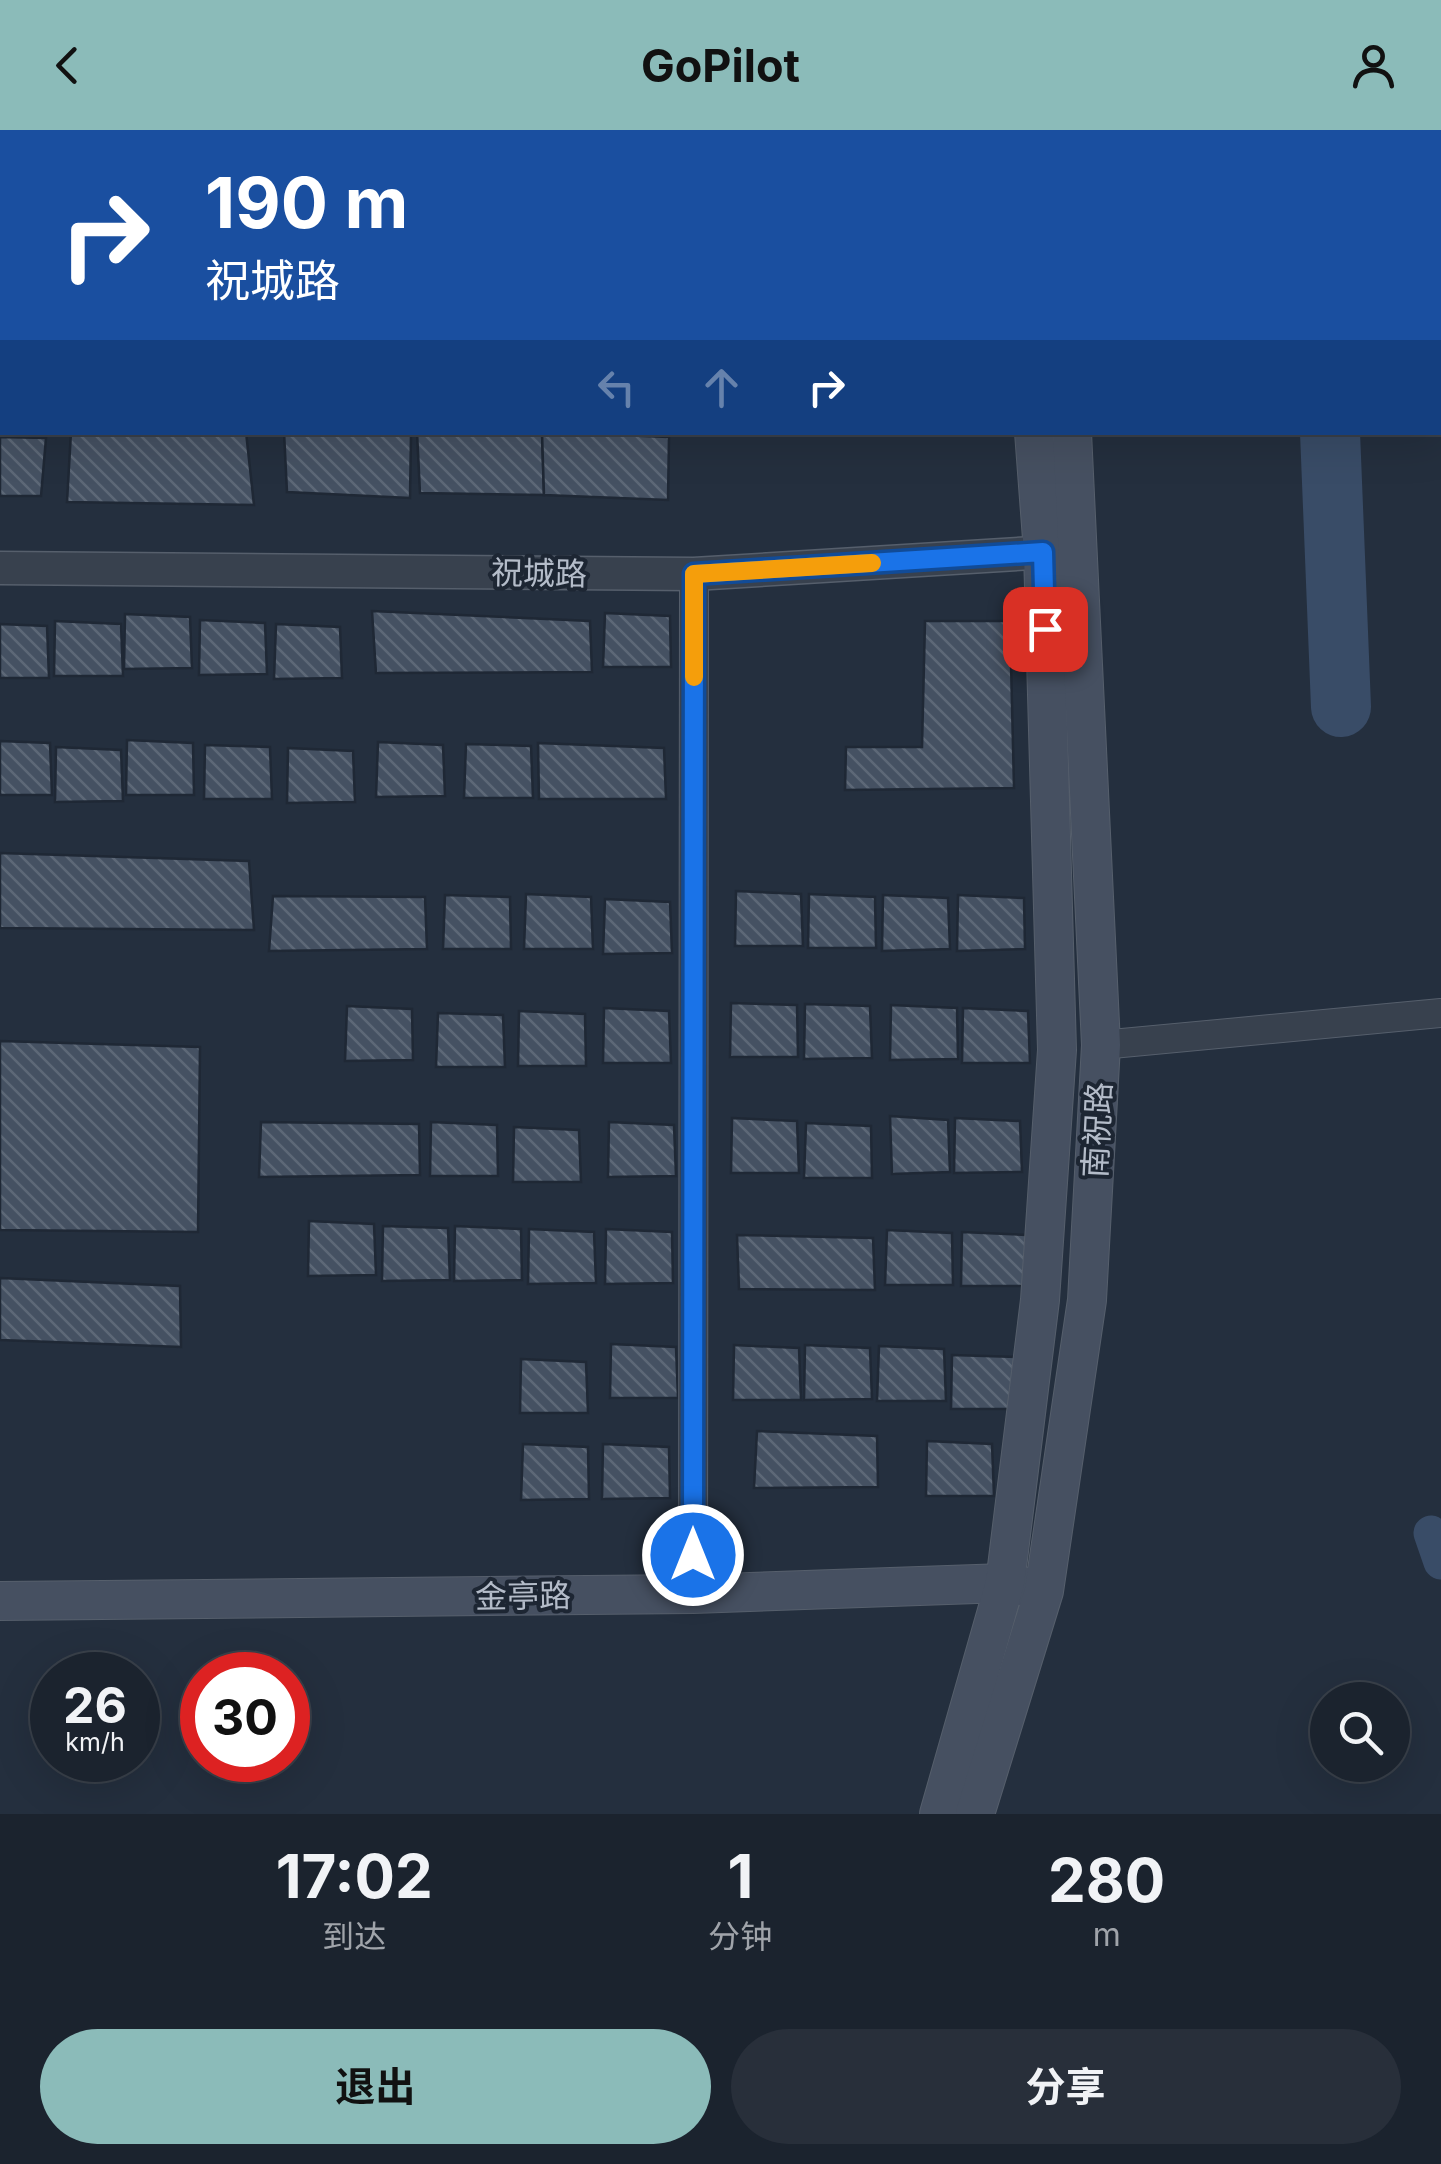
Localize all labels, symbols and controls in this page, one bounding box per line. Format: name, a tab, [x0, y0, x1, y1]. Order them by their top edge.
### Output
icon: back	[40, 38, 95, 93]
text: GoPilot	[641, 38, 800, 93]
icon: person	[1346, 38, 1401, 93]
text: 190 m	[205, 160, 408, 245]
icon: right	[40, 170, 170, 300]
text: 祝城路	[205, 253, 340, 308]
icon: left	[589, 360, 644, 415]
icon: ahead	[694, 360, 749, 415]
icon: right	[799, 360, 854, 415]
street label: 祝城路	[491, 553, 587, 593]
pin	[1003, 587, 1088, 672]
icon: arrive	[1018, 602, 1073, 657]
street label: 南祝路	[1075, 1081, 1119, 1179]
position arrow	[641, 1503, 745, 1607]
street label: 金亭路	[475, 1576, 571, 1616]
speed limit sign: 30	[180, 1652, 310, 1782]
text: 26	[63, 1675, 127, 1735]
map controls	[1310, 1682, 1410, 1782]
button: search	[1310, 1682, 1410, 1782]
text: km/h	[65, 1727, 125, 1757]
text: 17:02	[276, 1840, 433, 1912]
text: 1	[727, 1840, 753, 1912]
text: 280	[1048, 1844, 1165, 1916]
text: m	[1093, 1915, 1121, 1954]
text: 到达	[322, 1917, 386, 1956]
text: 分钟	[708, 1917, 772, 1956]
button: 退出	[40, 2029, 711, 2144]
button: 分享	[731, 2029, 1401, 2144]

